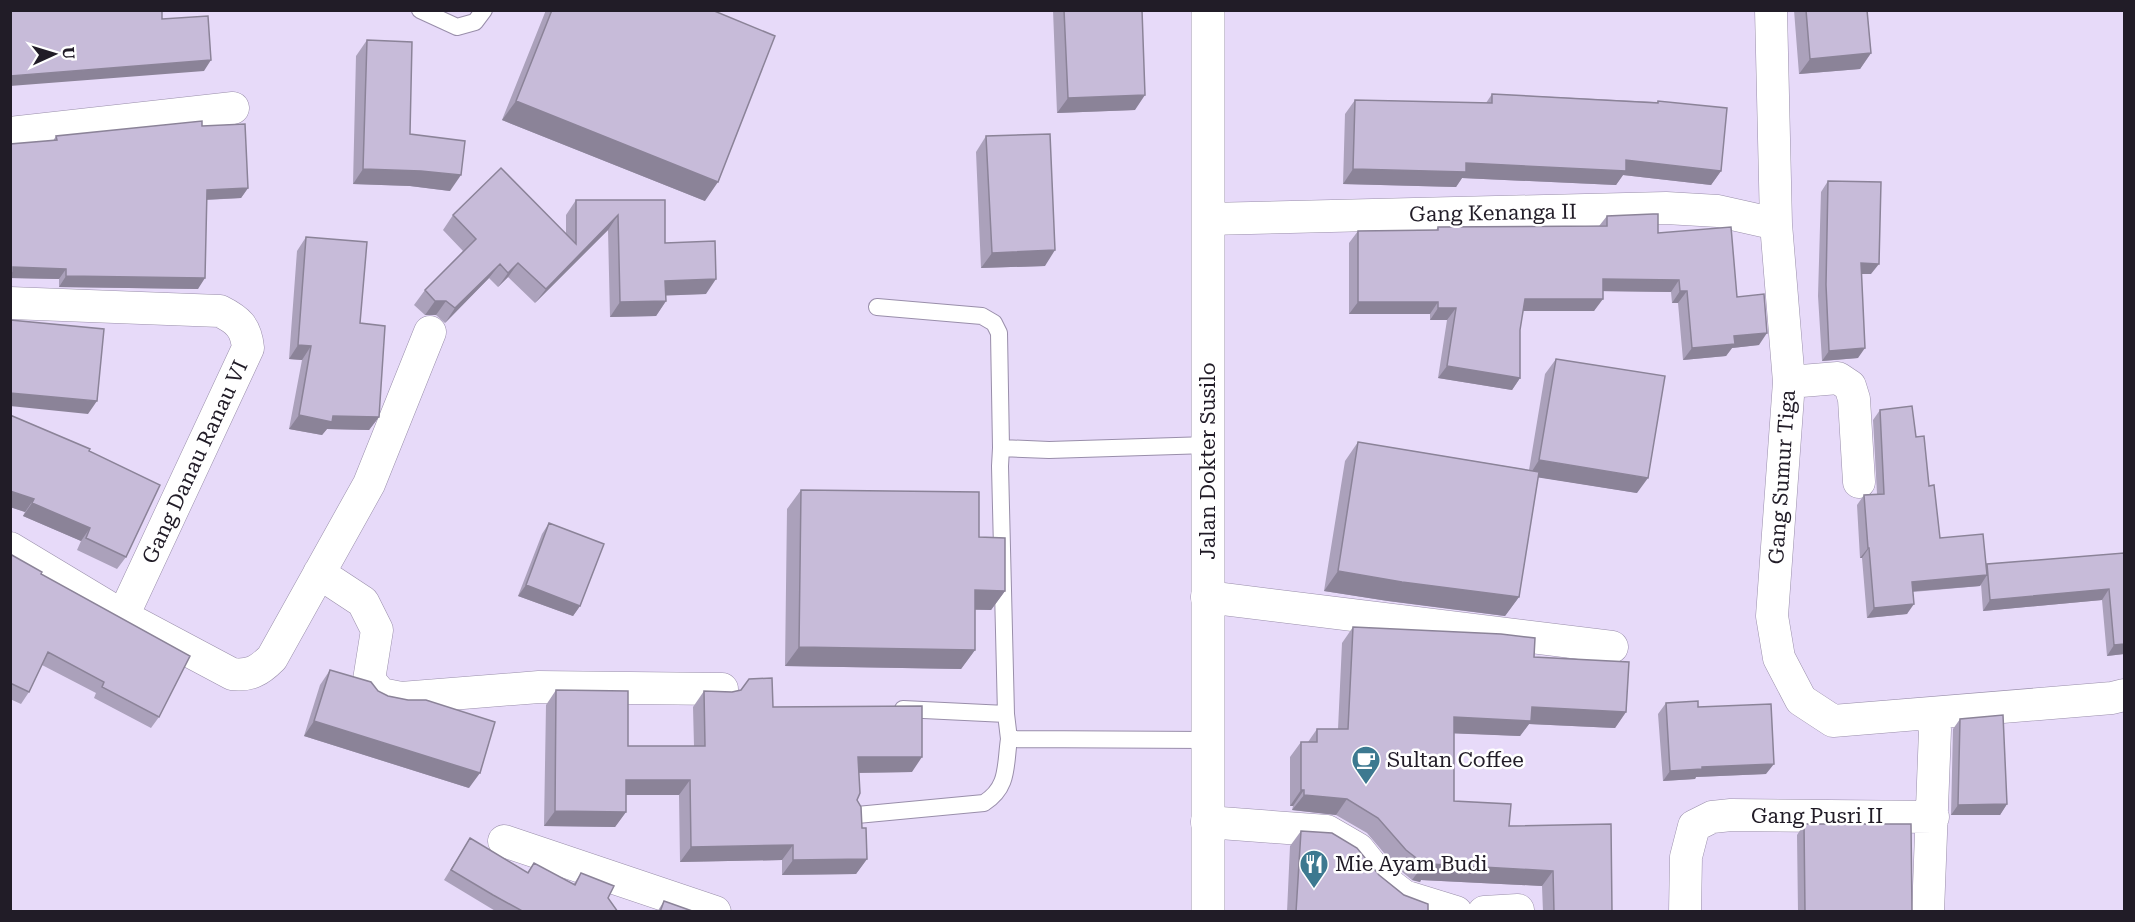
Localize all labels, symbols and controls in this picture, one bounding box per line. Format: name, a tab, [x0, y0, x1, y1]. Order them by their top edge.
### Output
north arrow	[24, 24, 84, 84]
text: U	[59, 46, 78, 60]
street label: Gang Kenanga II	[1409, 200, 1577, 226]
street label: Gang Danau Ranau VI	[137, 357, 253, 567]
street label: Jalan Dokter Susilo	[1196, 362, 1220, 560]
street label: Gang Sumur Tiga	[1764, 388, 1800, 565]
cafe icon: Sultan Coffee	[1350, 744, 1382, 786]
place label: Sultan Coffee	[1387, 748, 1524, 772]
street label: Gang Pusri II	[1751, 804, 1883, 828]
restaurant icon: Mie Ayam Budi	[1298, 848, 1330, 890]
place label: Mie Ayam Budi	[1335, 852, 1488, 876]

